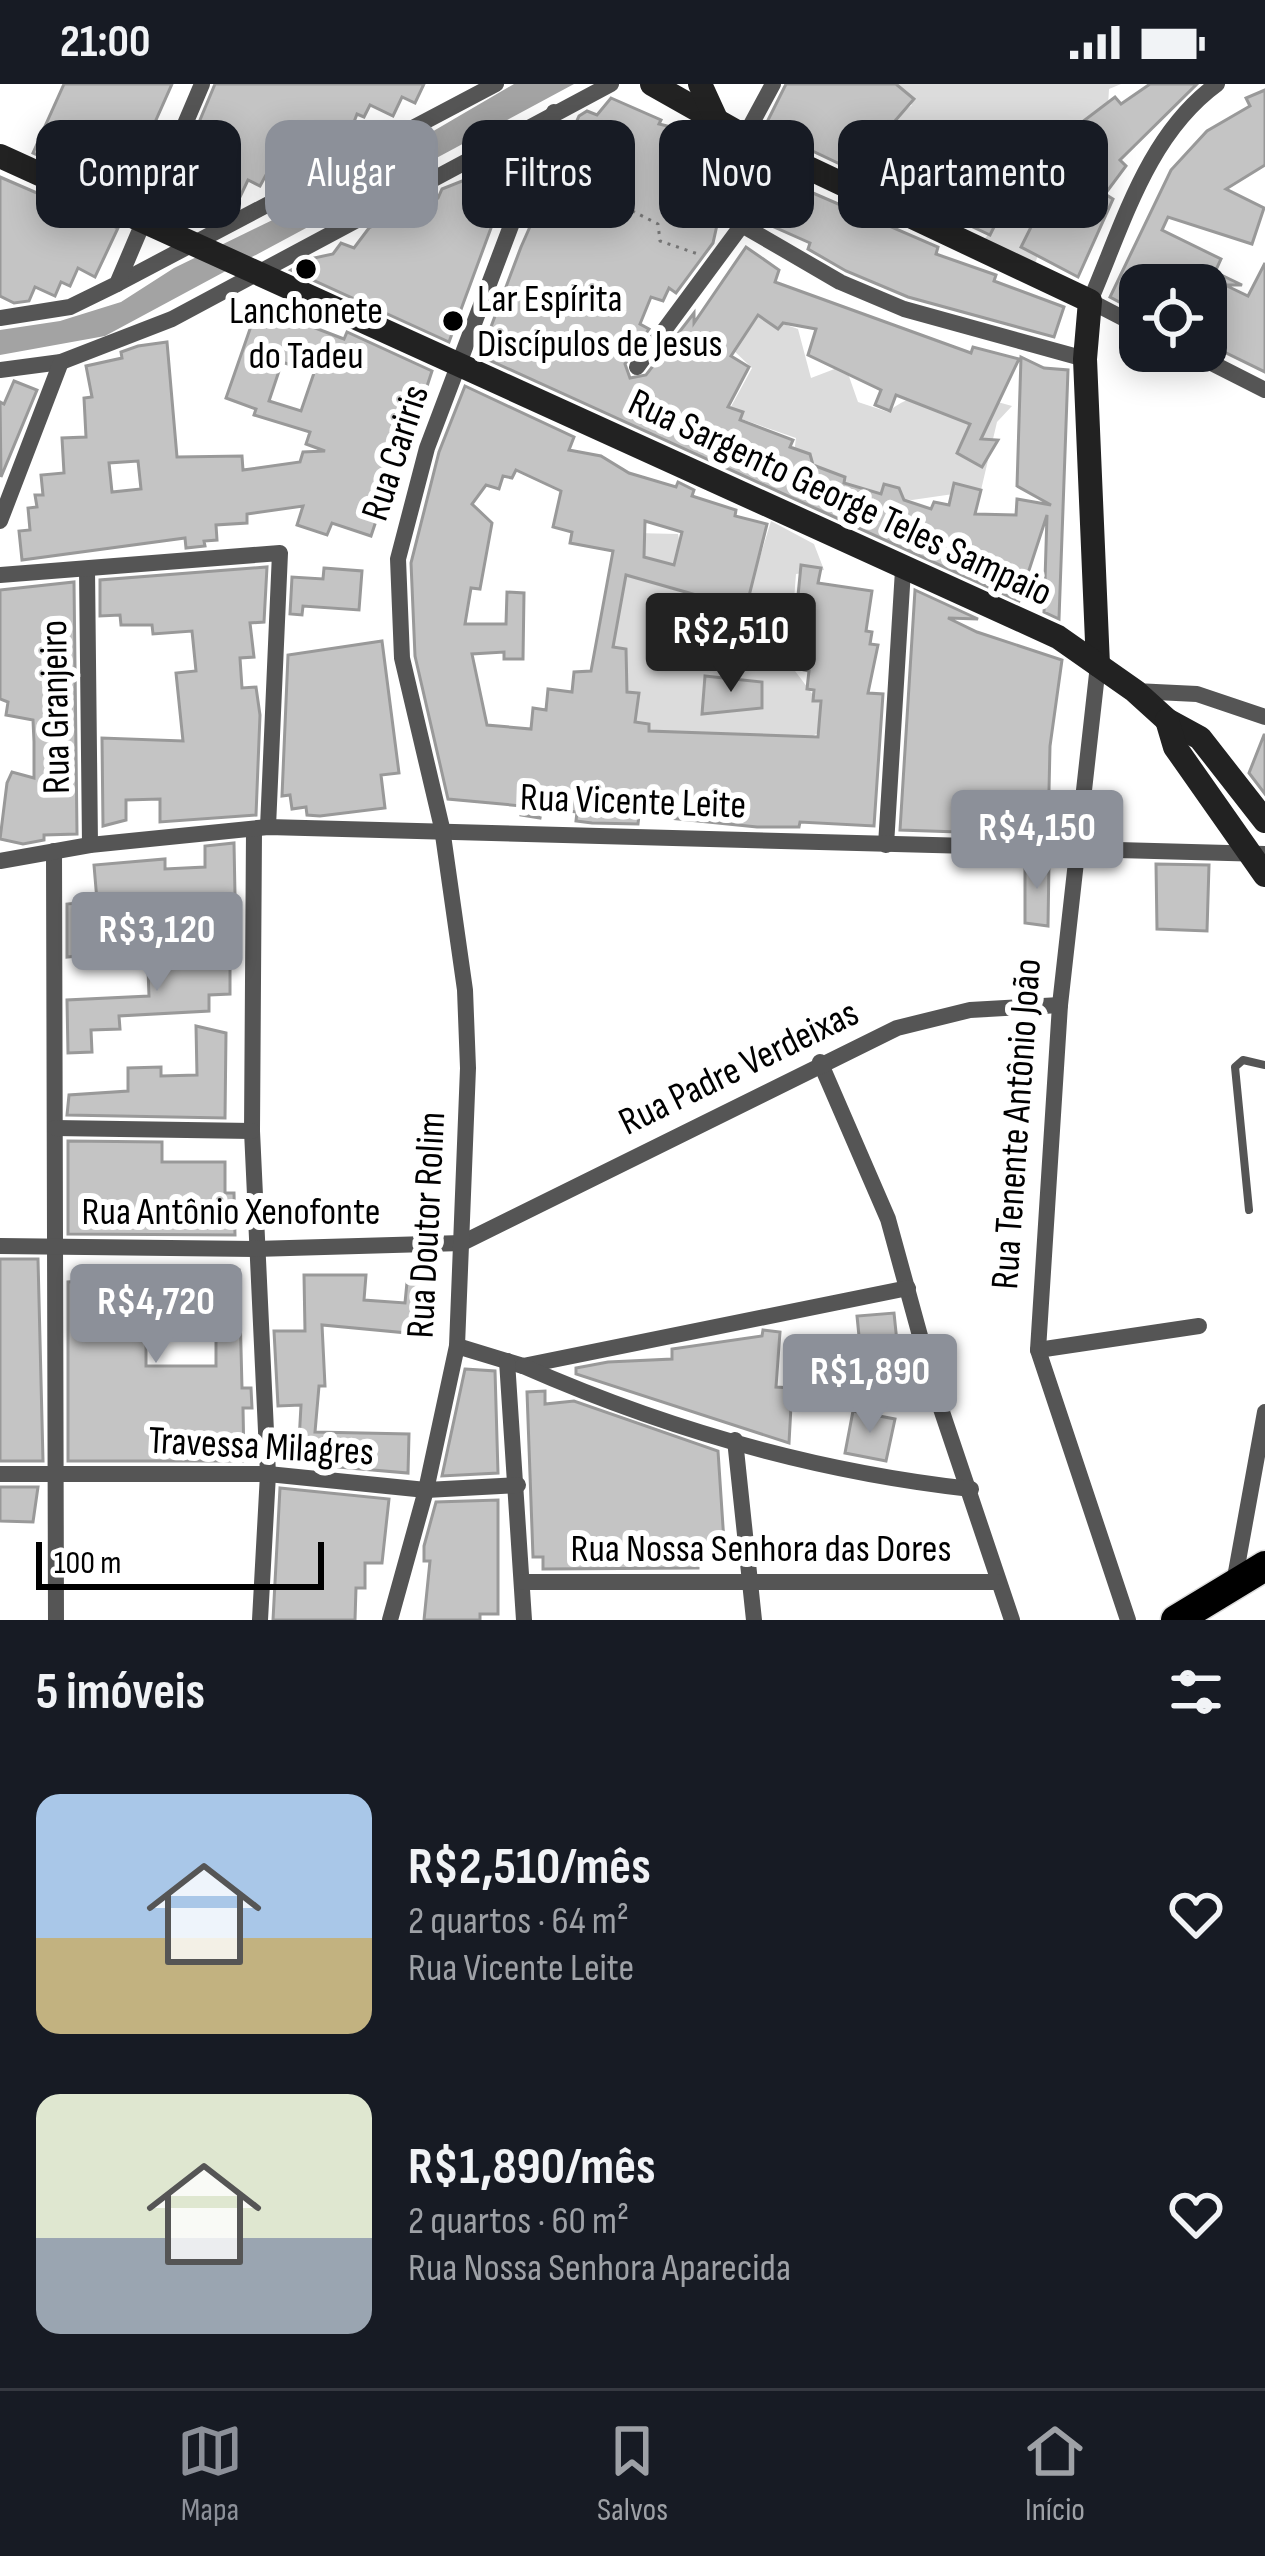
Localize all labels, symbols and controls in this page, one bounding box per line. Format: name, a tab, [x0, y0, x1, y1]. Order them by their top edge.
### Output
text: 21:00	[60, 15, 150, 70]
chip: Comprar	[36, 120, 241, 228]
chip: Alugar	[265, 120, 438, 228]
chip: Filtros	[462, 120, 635, 228]
chip: Novo	[659, 120, 814, 228]
chip: Apartamento	[838, 120, 1108, 228]
marker: Lanchonete do Tadeu	[293, 256, 319, 282]
map controls	[1119, 264, 1227, 372]
button: locate	[1119, 264, 1227, 372]
place label: Lar Espírita Discípulos de Jesus	[477, 276, 723, 368]
place label: Lanchonete do Tadeu	[229, 288, 383, 380]
marker: Lar Espírita Discípulos de Jesus	[440, 308, 466, 334]
street label: Rua Cariris	[352, 379, 440, 527]
street label: Rua Sargento George Teles Sampaio	[621, 379, 1059, 617]
pin: R$2,510	[620, 593, 842, 695]
text: R$2,510	[673, 608, 789, 655]
street label: Rua Granjeiro	[31, 620, 81, 794]
street label: Rua Vicente Leite	[519, 775, 747, 829]
pin: R$4,150	[926, 790, 1148, 892]
text: R$4,150	[978, 805, 1096, 852]
pin: R$3,120	[46, 892, 268, 994]
text: R$3,120	[99, 907, 215, 954]
street label: Rua Tenente Antônio João	[982, 957, 1052, 1291]
street label: Rua Padre Verdeixas	[612, 990, 866, 1146]
street label: Rua Doutor Rolim	[398, 1111, 456, 1339]
street label: Rua Antônio Xenofonte	[82, 1189, 380, 1236]
pin: R$4,720	[45, 1264, 267, 1366]
text: R$4,720	[97, 1279, 215, 1326]
pin: R$1,890	[759, 1334, 981, 1436]
text: R$1,890	[810, 1349, 930, 1396]
street label: Travessa Milagres	[147, 1418, 375, 1476]
street label: Rua Nossa Senhora das Dores	[570, 1526, 952, 1573]
scale bar	[36, 1536, 324, 1589]
text: 100 m	[54, 1543, 121, 1583]
icon: filters	[1163, 1659, 1229, 1725]
text: 5 imóveis	[36, 1662, 205, 1723]
text: R$2,510/mês	[408, 1837, 651, 1898]
icon: home	[132, 1842, 276, 1986]
icon: heart	[1163, 1881, 1229, 1947]
text: 2 quartos · 64 m²	[408, 1898, 629, 1945]
text: Rua Vicente Leite	[408, 1945, 634, 1992]
text: R$1,890/mês	[408, 2137, 656, 2198]
icon: home	[132, 2142, 276, 2286]
icon: heart	[1163, 2181, 1229, 2247]
text: 2 quartos · 60 m²	[408, 2198, 629, 2245]
text: Rua Nossa Senhora Aparecida	[408, 2245, 791, 2292]
tab: Mapa	[177, 2418, 243, 2530]
tab: Salvos	[597, 2418, 668, 2530]
tab: Início	[1022, 2418, 1088, 2530]

